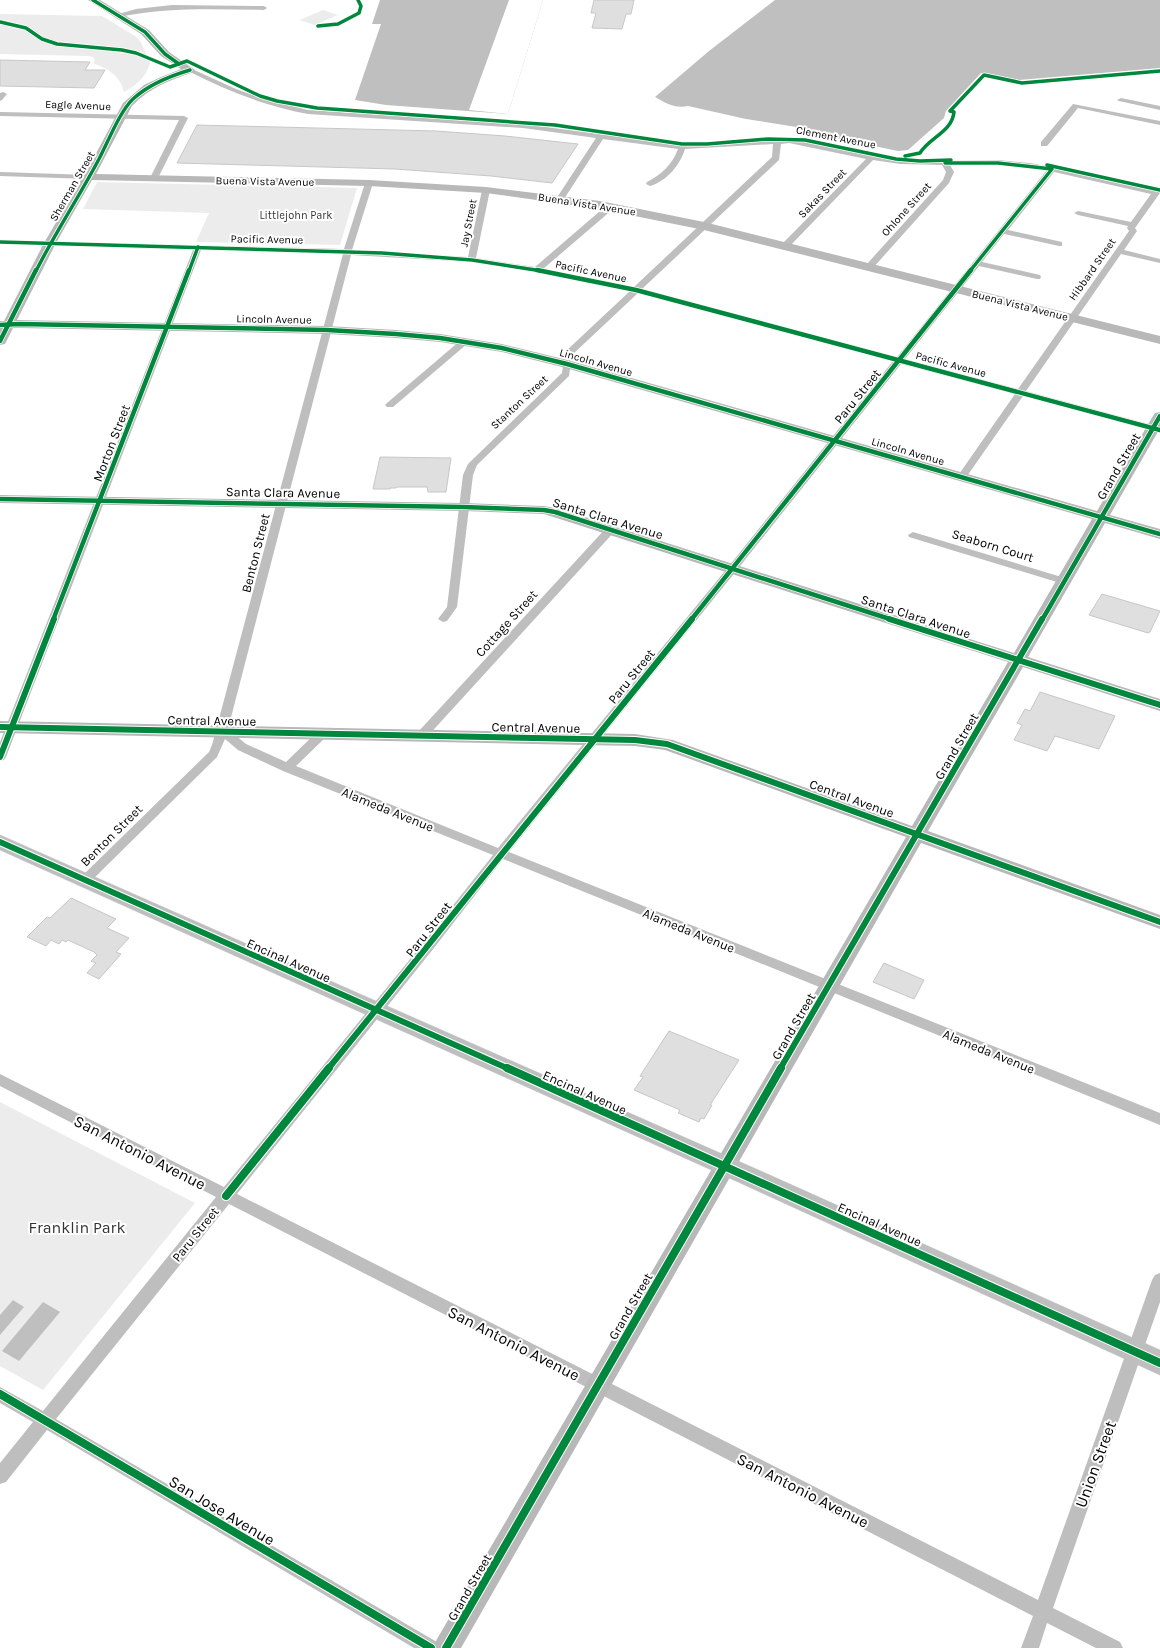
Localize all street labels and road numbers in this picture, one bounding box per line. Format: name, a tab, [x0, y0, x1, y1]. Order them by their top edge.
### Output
street label: Eagle Avenue	[45, 98, 112, 113]
street label: Clement Avenue	[795, 123, 877, 152]
street label: Sherman Street	[47, 149, 98, 224]
street label: Sakas Street	[796, 166, 849, 221]
street label: Buena Vista Avenue	[216, 174, 315, 189]
street label: Ohlone Street	[879, 180, 934, 239]
street label: Buena Vista Avenue	[537, 190, 637, 219]
street label: Jay Street	[457, 198, 479, 248]
street label: Pacific Avenue	[231, 232, 304, 247]
street label: Hibbard Street	[1066, 236, 1119, 303]
street label: Pacific Avenue	[554, 258, 628, 285]
street label: Buena Vista Avenue	[970, 287, 1070, 324]
street label: Lincoln Avenue	[236, 312, 312, 327]
street label: Lincoln Avenue	[558, 346, 634, 379]
street label: Pacific Avenue	[914, 349, 988, 380]
street label: Paru Street	[831, 366, 884, 427]
street label: Stanton Street	[488, 373, 550, 432]
street label: Morton Street	[90, 402, 133, 484]
street label: Grand Street	[1093, 430, 1144, 502]
street label: Lincoln Avenue	[870, 435, 946, 468]
street label: Santa Clara Avenue	[226, 484, 341, 501]
street label: Santa Clara Avenue	[551, 495, 665, 542]
street label: Benton Street	[238, 512, 273, 594]
street label: Seaborn Court	[950, 526, 1036, 565]
street label: Cottage Street	[472, 587, 540, 660]
street label: Santa Clara Avenue	[859, 592, 973, 641]
street label: Paru Street	[605, 646, 658, 707]
street label: Grand Street	[931, 710, 982, 782]
street label: Central Avenue	[167, 712, 257, 729]
street label: Central Avenue	[491, 719, 581, 736]
street label: Central Avenue	[808, 776, 896, 821]
street label: Alameda Avenue	[340, 784, 436, 835]
street label: Benton Street	[77, 801, 145, 869]
street label: Paru Street	[402, 899, 455, 960]
street label: Alameda Avenue	[641, 905, 737, 956]
street label: Encinal Avenue	[245, 935, 333, 986]
street label: Grand Street	[768, 990, 819, 1062]
street label: Alameda Avenue	[941, 1026, 1037, 1077]
street label: Encinal Avenue	[541, 1067, 629, 1118]
street label: San Antonio Avenue	[71, 1111, 209, 1194]
street label: Encinal Avenue	[836, 1199, 924, 1250]
street label: Paru Street	[169, 1204, 222, 1265]
street label: Grand Street	[605, 1270, 656, 1342]
street label: San Antonio Avenue	[445, 1302, 583, 1385]
street label: Union Street	[1071, 1418, 1120, 1510]
street label: San Antonio Avenue	[734, 1449, 872, 1532]
street label: San Jose Avenue	[165, 1471, 278, 1550]
street label: Grand Street	[444, 1551, 495, 1623]

